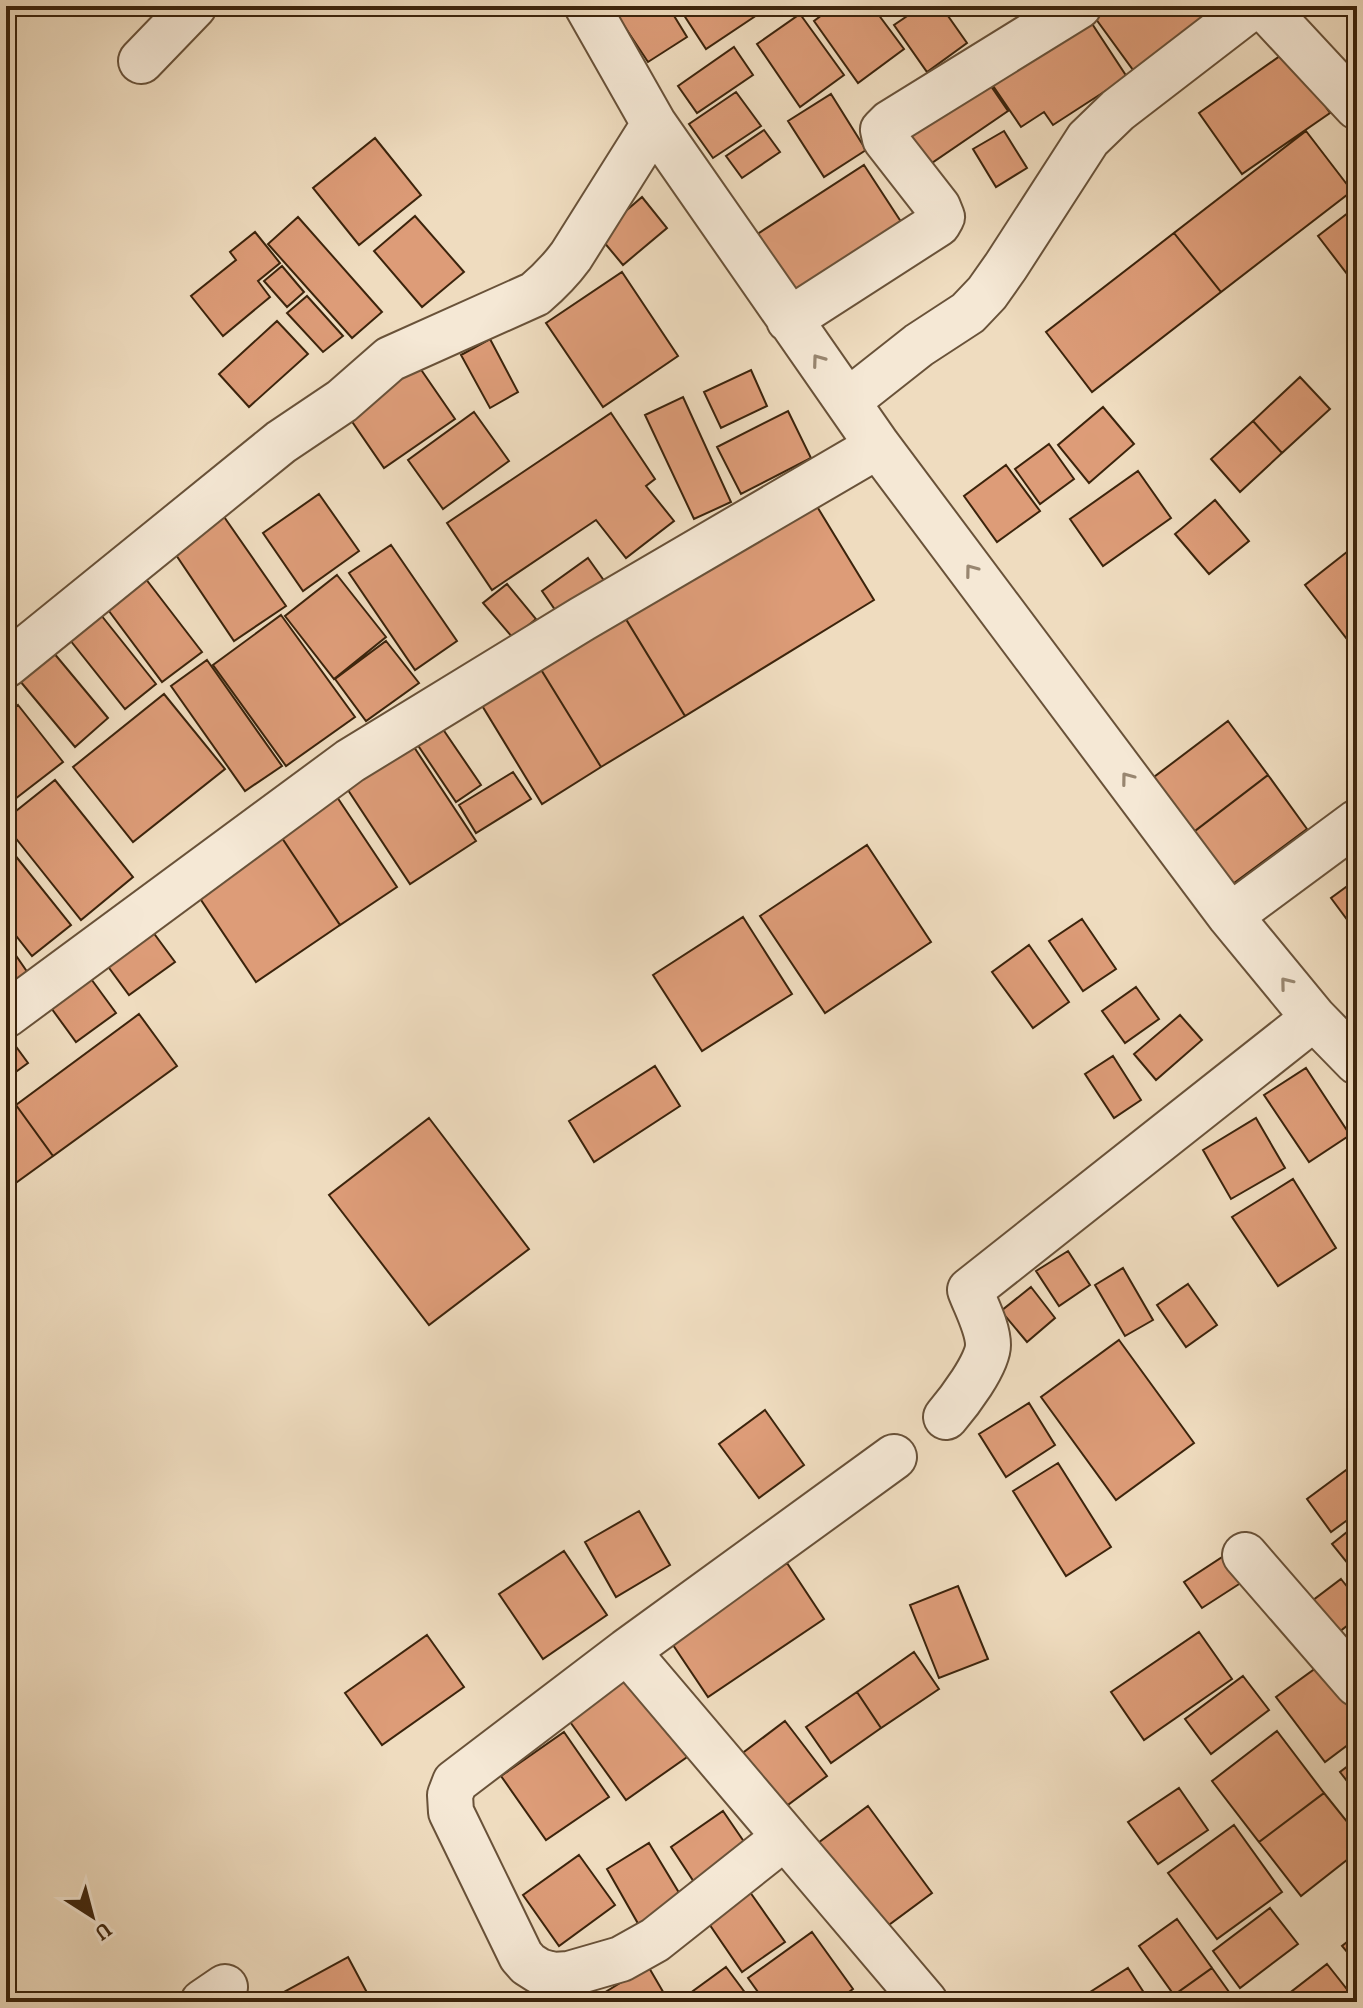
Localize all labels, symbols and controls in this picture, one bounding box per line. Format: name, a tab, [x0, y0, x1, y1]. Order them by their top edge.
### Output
one-way arrow	[813, 354, 827, 368]
one-way arrow	[966, 564, 980, 578]
one-way arrow	[1122, 772, 1136, 786]
one-way arrow	[1281, 978, 1295, 993]
north arrow	[52, 1876, 132, 1956]
text: U	[88, 1915, 118, 1948]

